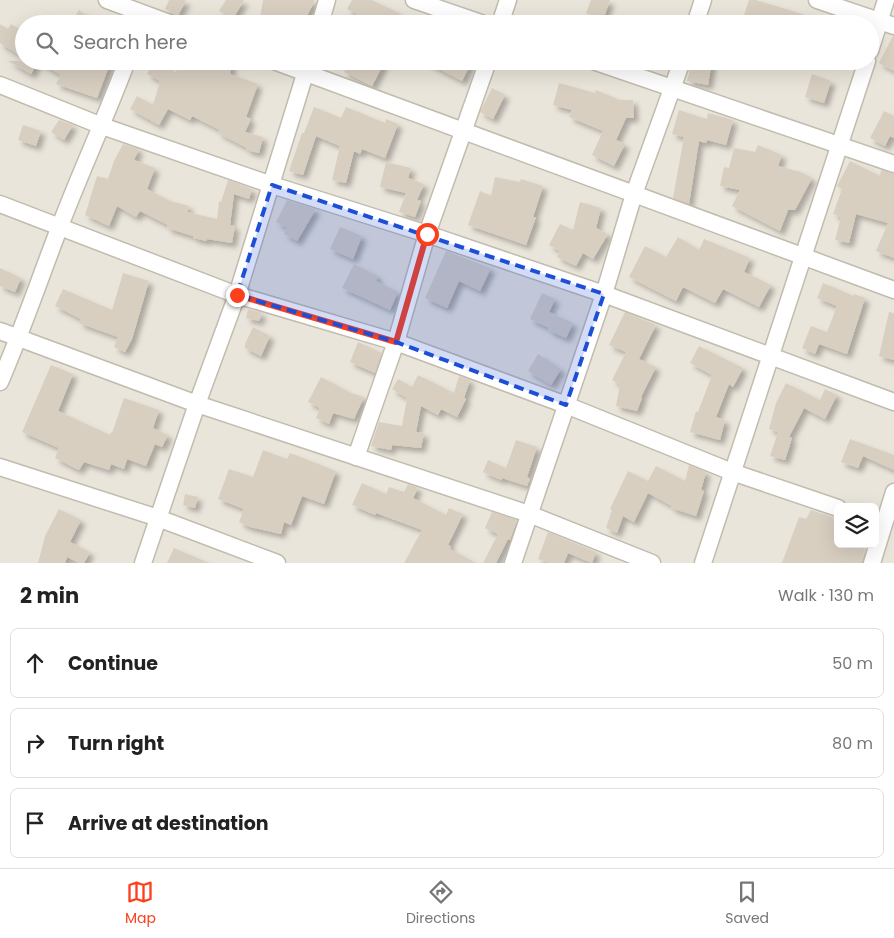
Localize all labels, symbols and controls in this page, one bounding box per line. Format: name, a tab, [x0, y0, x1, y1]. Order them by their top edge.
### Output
search box	[15, 15, 879, 70]
icon: search	[33, 29, 61, 57]
text: Search here	[73, 29, 187, 56]
route start	[416, 223, 439, 246]
route end	[226, 284, 249, 307]
map controls	[834, 503, 879, 548]
button: layers	[834, 503, 879, 548]
text: 2 min	[20, 581, 79, 610]
text: Walk · 130 m	[778, 584, 874, 607]
icon: ahead	[21, 649, 49, 677]
text: Continue	[68, 650, 158, 677]
text: 50 m	[832, 652, 873, 675]
icon: right	[21, 729, 49, 757]
text: Turn right	[68, 730, 164, 757]
text: 80 m	[832, 732, 873, 755]
icon: arrive	[21, 809, 49, 837]
text: Arrive at destination	[68, 810, 269, 837]
tab: Map	[125, 878, 156, 929]
tab: Directions	[406, 878, 475, 929]
tab: Saved	[725, 878, 769, 929]

